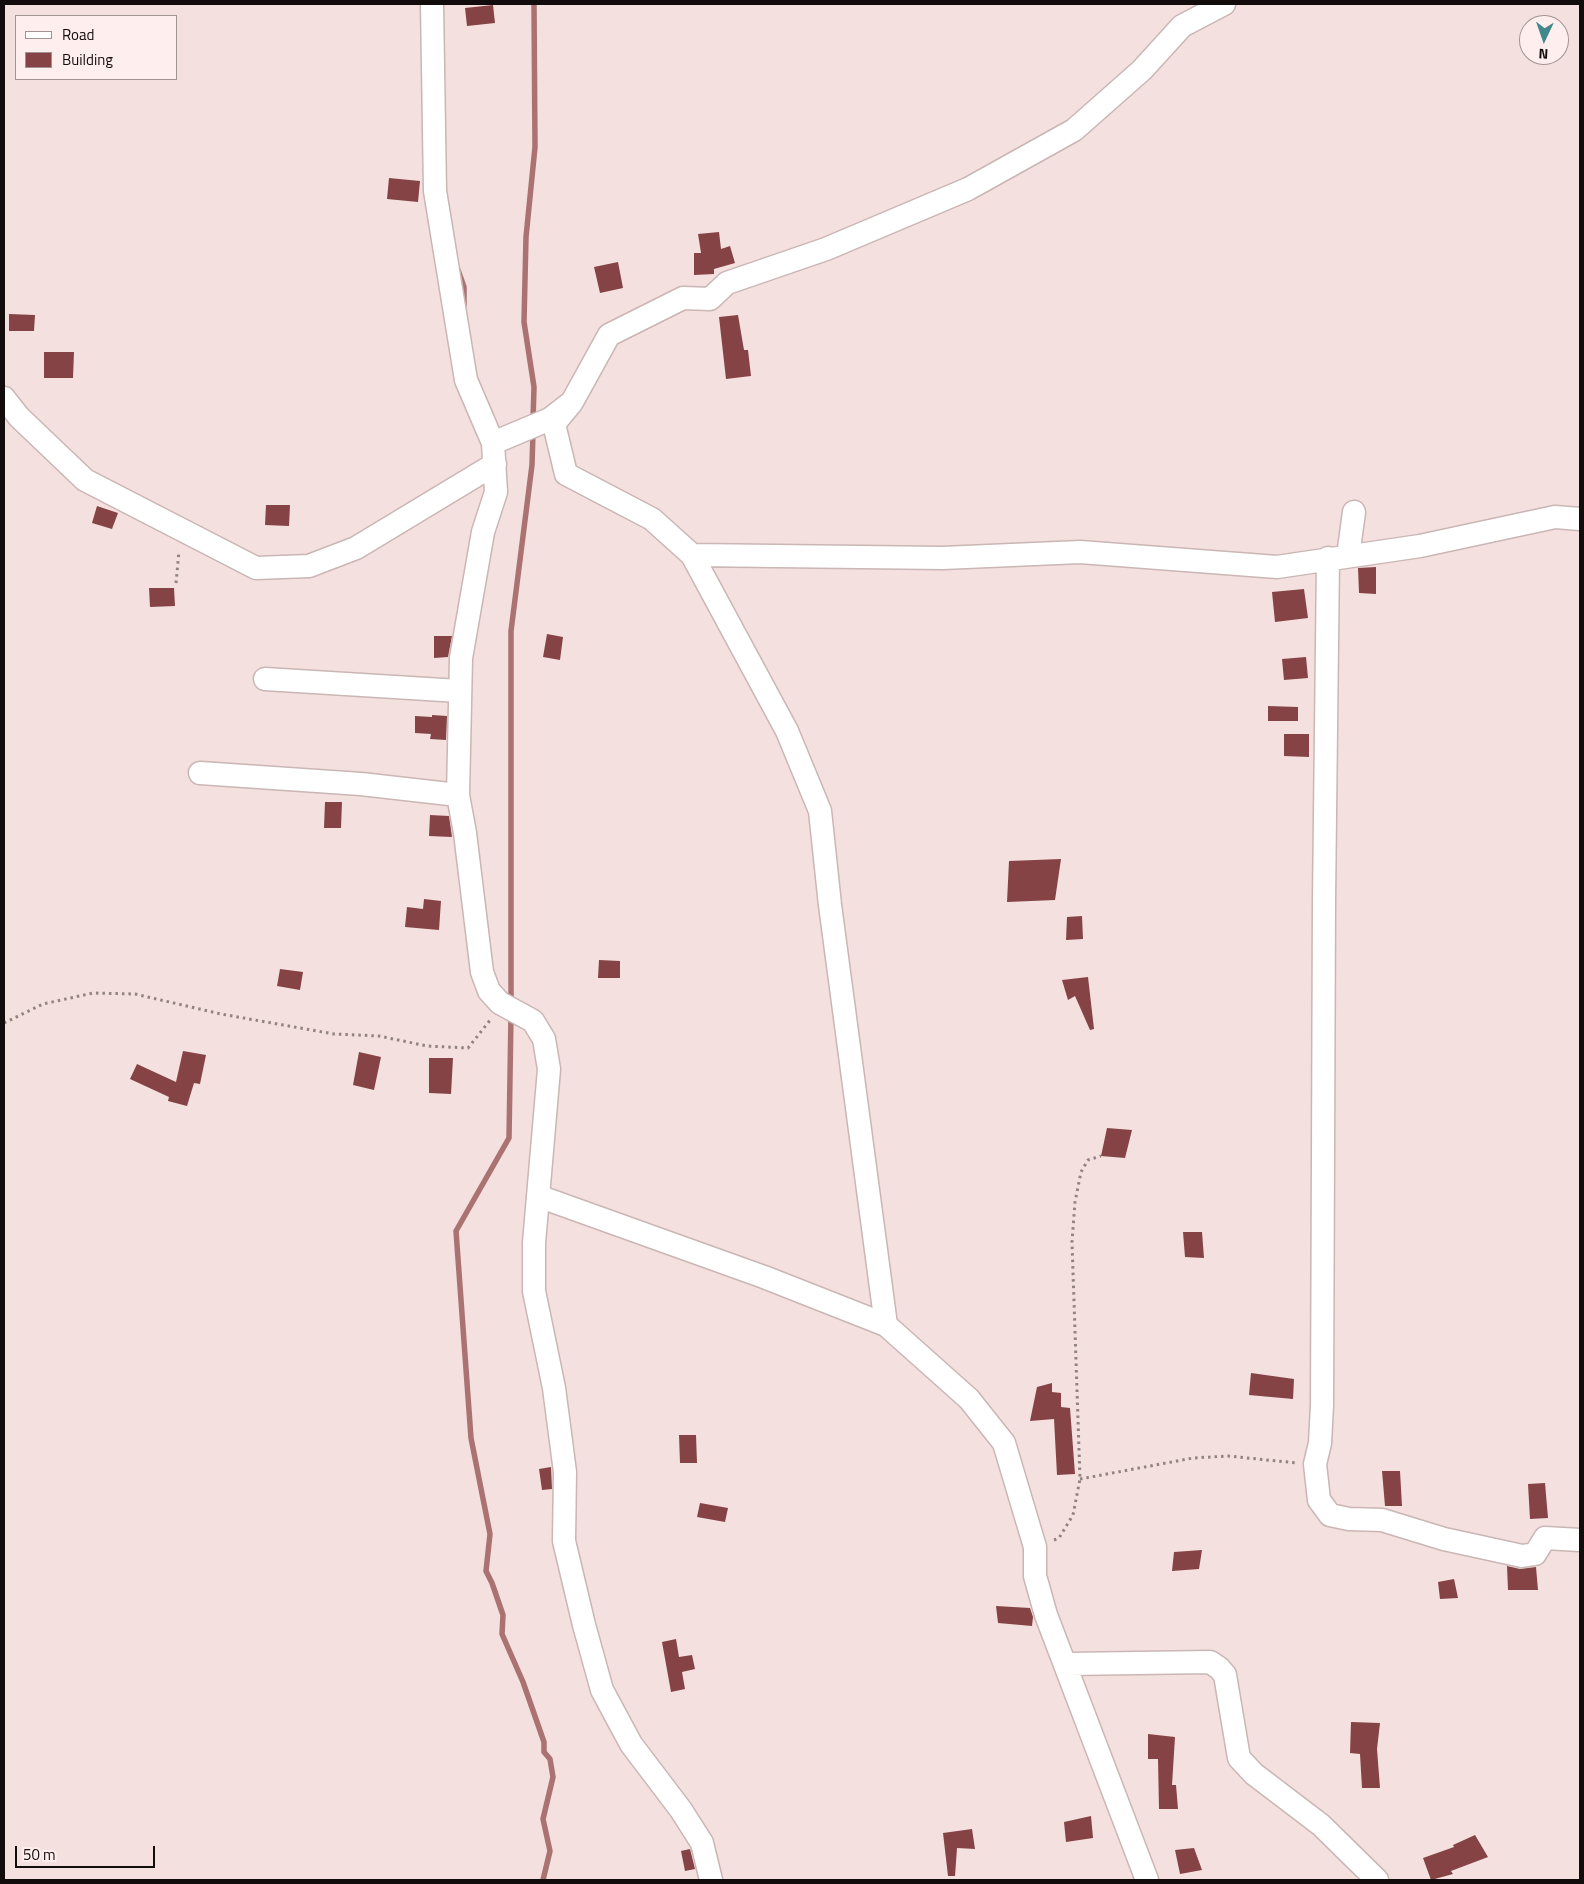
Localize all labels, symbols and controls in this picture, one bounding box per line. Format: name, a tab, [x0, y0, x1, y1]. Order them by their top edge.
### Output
legend	[15, 15, 178, 80]
north arrow	[1519, 15, 1569, 65]
text: Road	[62, 23, 94, 46]
text: N	[1538, 44, 1549, 65]
text: Building	[62, 48, 113, 71]
scale bar	[18, 1836, 158, 1868]
text: 50 m	[23, 1843, 56, 1866]

